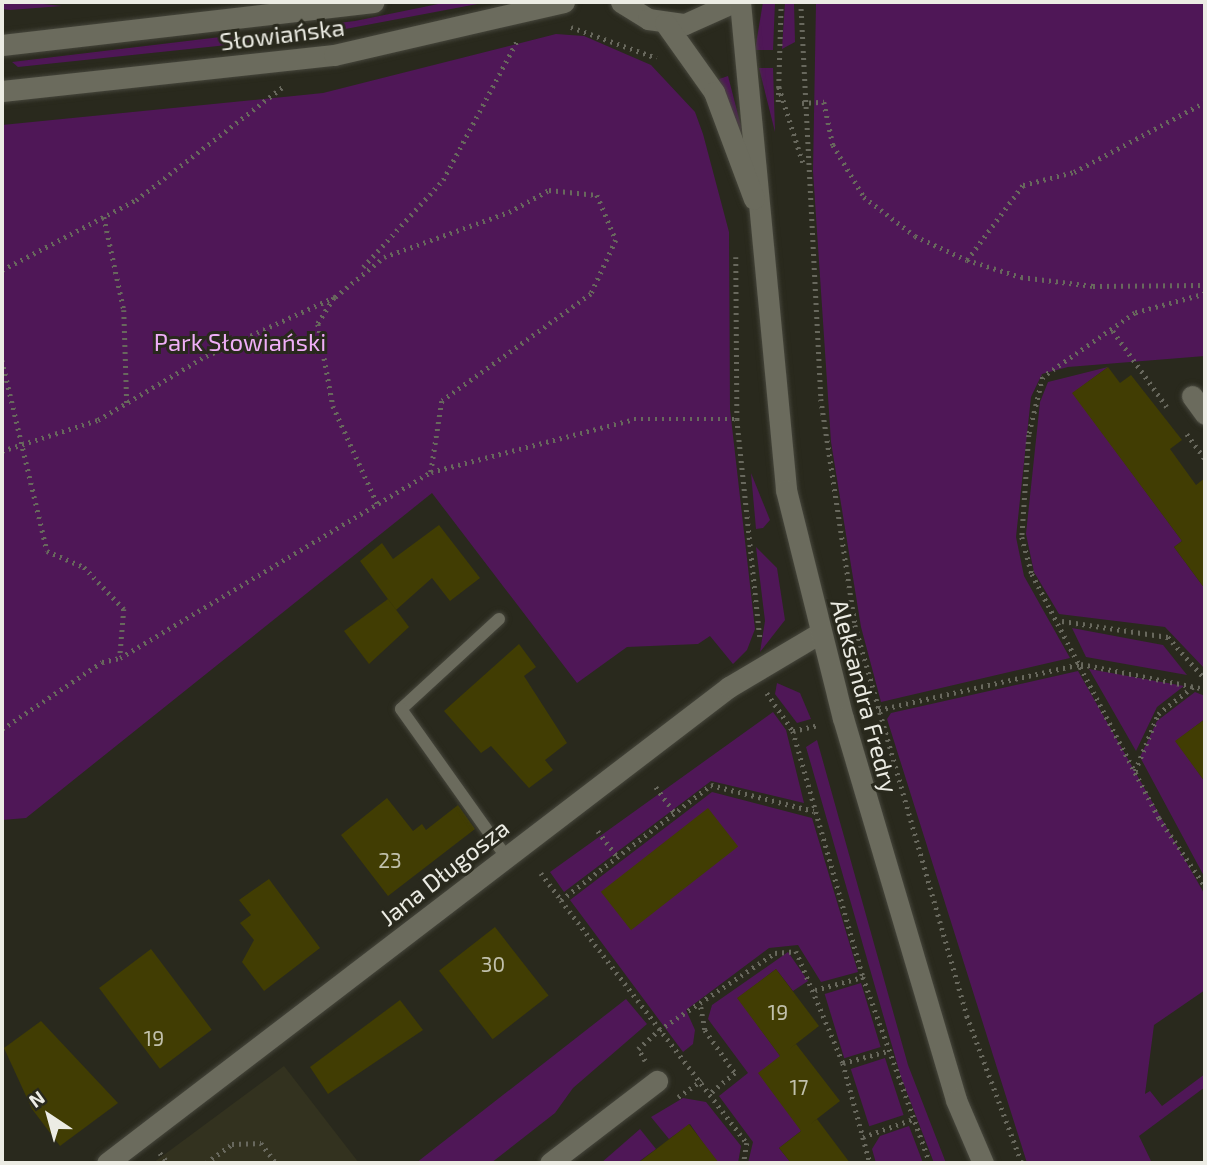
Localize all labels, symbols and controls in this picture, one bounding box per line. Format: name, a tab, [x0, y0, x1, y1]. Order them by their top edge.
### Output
street label: Słowiańska	[218, 12, 346, 56]
park label: Park Słowiański	[154, 328, 326, 356]
street label: Aleksandra Fredry	[825, 596, 905, 796]
street label: Jana Długosza	[374, 813, 514, 931]
house number: 23	[378, 847, 402, 873]
house number: 30	[481, 951, 505, 977]
house number: 19	[768, 999, 788, 1025]
house number: 19	[144, 1025, 164, 1051]
house number: 17	[789, 1074, 809, 1100]
north arrow	[14, 1081, 84, 1151]
text: N	[24, 1085, 49, 1112]

